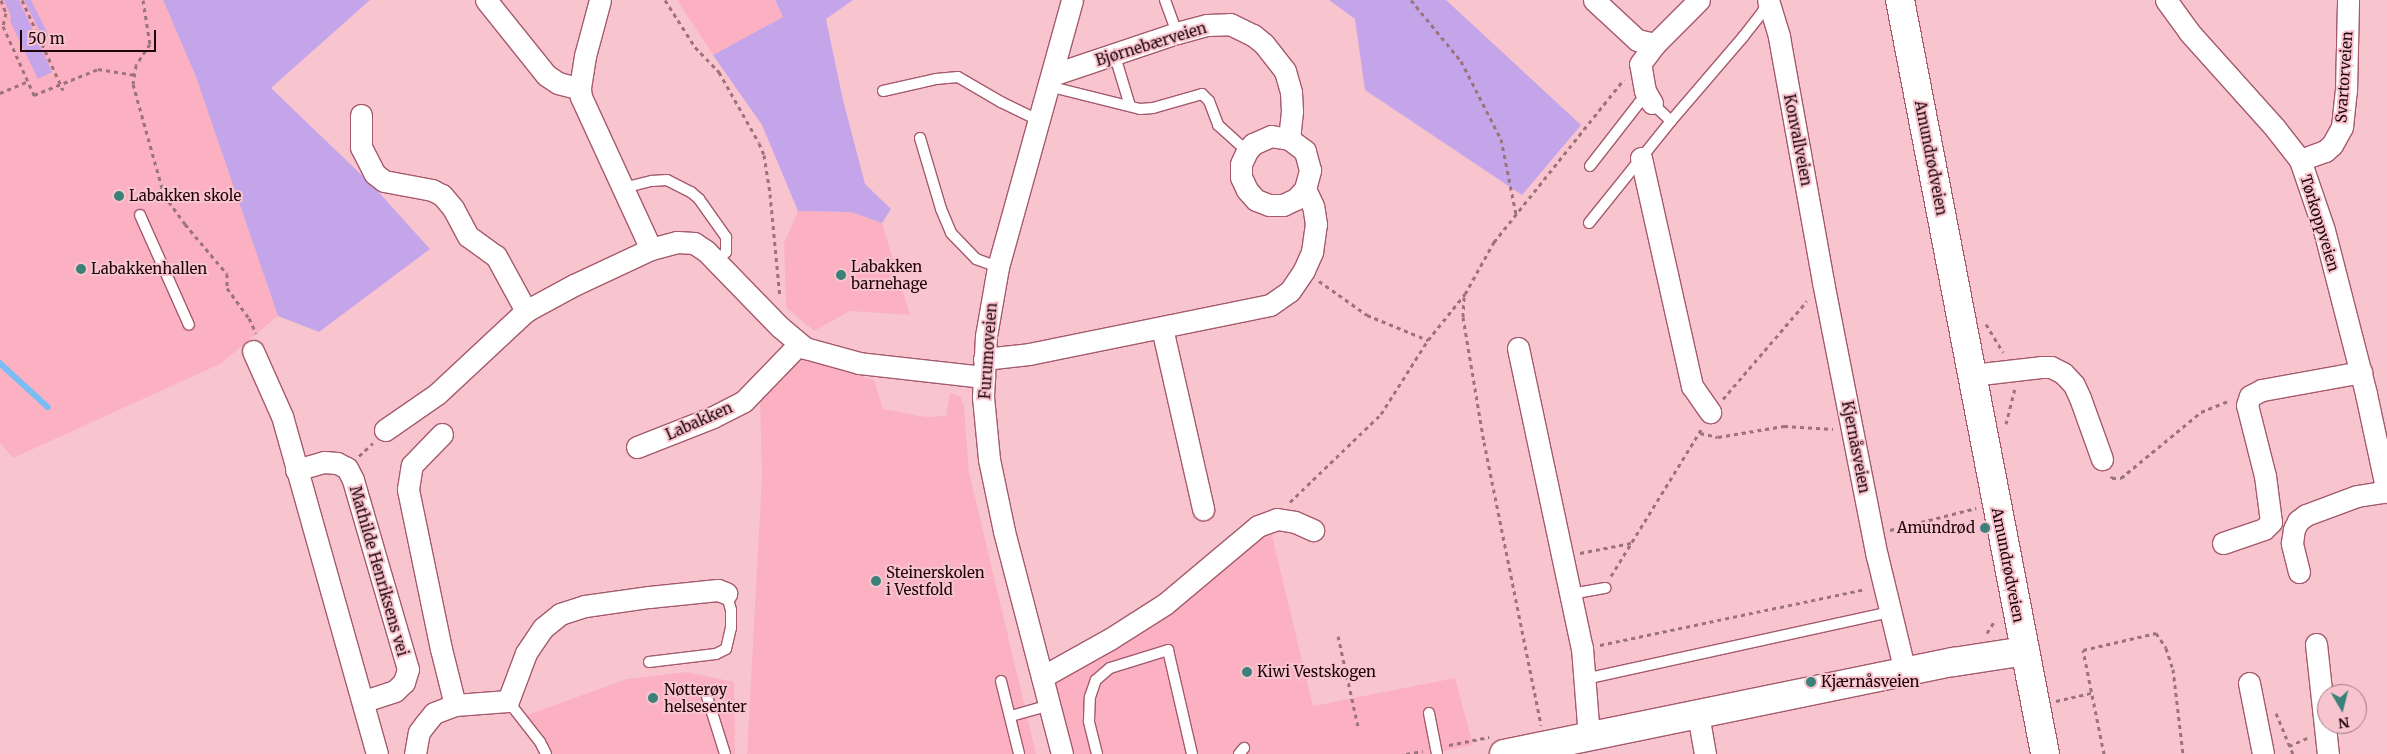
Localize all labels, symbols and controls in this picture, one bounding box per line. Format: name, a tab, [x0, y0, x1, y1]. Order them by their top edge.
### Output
street label: Bjørnebærveien	[1093, 19, 1209, 69]
scale bar	[22, 20, 159, 52]
text: 50 m	[28, 29, 65, 48]
street label: Svartorveien	[2332, 31, 2356, 123]
street label: Konvallveien	[1780, 93, 1816, 187]
street label: Amundrødveien	[1911, 99, 1951, 217]
street label: Tørkoppveien	[2297, 172, 2343, 274]
place label: Labakken skole	[129, 187, 241, 205]
marker: Labakken skole	[113, 190, 125, 202]
place label: Labakken barnehage	[851, 257, 927, 292]
place label: Labakkenhallen	[91, 260, 207, 278]
marker: Labakkenhallen	[75, 263, 87, 275]
marker: Labakken barnehage	[835, 269, 847, 281]
street label: Furumoveien	[976, 302, 1000, 400]
street label: Labakken	[663, 398, 735, 444]
street label: Kjernåsveien	[1838, 399, 1874, 495]
street label: Mathilde Henriksens vei	[346, 484, 412, 658]
street label: Amundrødveien	[1988, 506, 2028, 624]
place label: Amundrød	[1897, 519, 1975, 537]
marker: Amundrød	[1979, 522, 1991, 534]
place label: Steinerskolen i Vestfold	[886, 563, 985, 598]
marker: Steinerskolen i Vestfold	[870, 575, 882, 587]
place label: Kiwi Vestskogen	[1257, 663, 1376, 681]
marker: Kiwi Vestskogen	[1241, 666, 1253, 678]
place label: Kjærnåsveien	[1821, 673, 1920, 691]
marker: Kjærnåsveien	[1805, 676, 1817, 688]
place label: Nøtterøy helsesenter	[664, 680, 747, 715]
north arrow	[2317, 684, 2367, 734]
marker: Nøtterøy helsesenter	[646, 691, 660, 705]
text: N	[2337, 713, 2351, 733]

